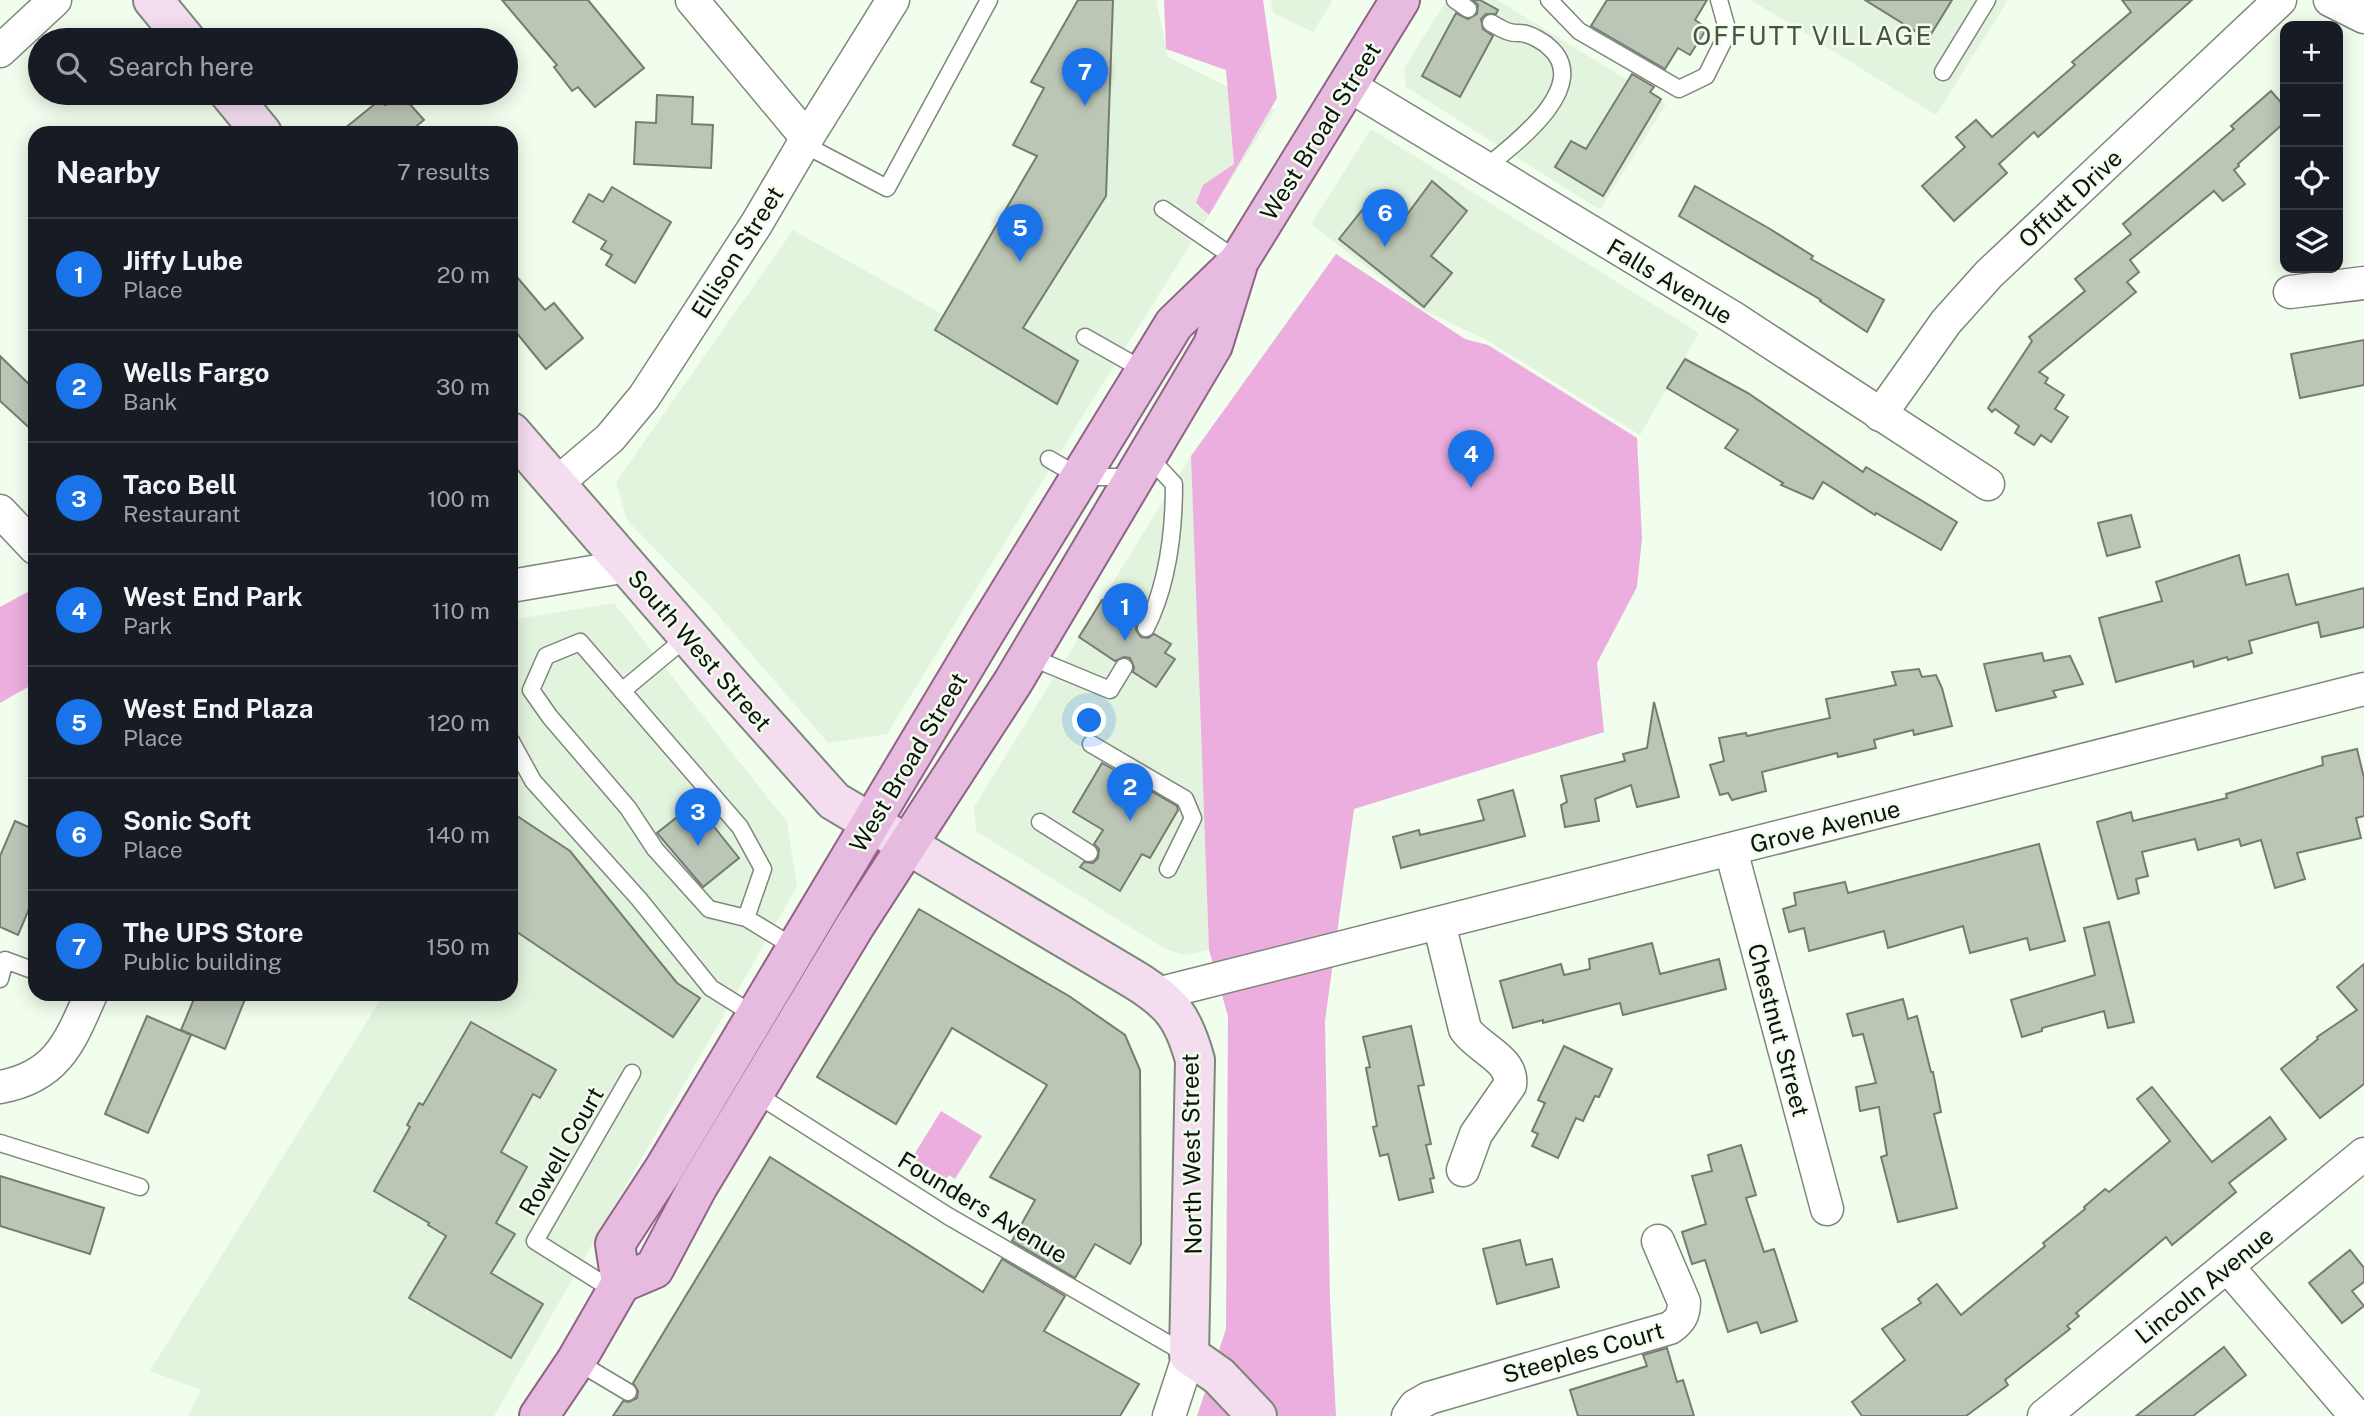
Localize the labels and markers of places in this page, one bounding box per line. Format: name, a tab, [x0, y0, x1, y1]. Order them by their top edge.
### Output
pin: 7	[1062, 48, 1108, 106]
pin: 6	[1362, 189, 1408, 247]
pin: 5	[997, 204, 1043, 262]
pin: 4	[1448, 430, 1494, 488]
pin: 1	[1102, 583, 1148, 641]
pin: 2	[1107, 763, 1153, 821]
pin: 3	[675, 788, 721, 846]

